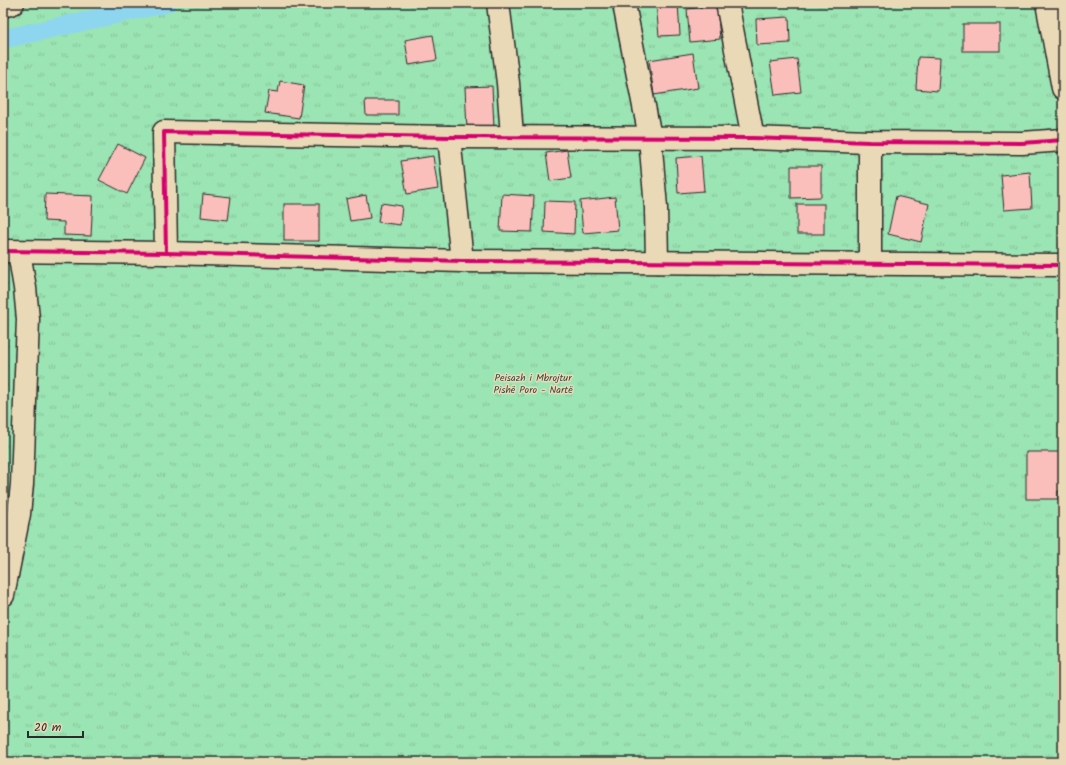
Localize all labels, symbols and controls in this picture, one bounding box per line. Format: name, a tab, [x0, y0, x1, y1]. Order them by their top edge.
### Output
park label: Peisazh i Mbrojtur Pishë Poro - Nartë	[493, 370, 573, 398]
scale bar	[28, 713, 83, 739]
text: 20 m	[34, 718, 62, 737]

